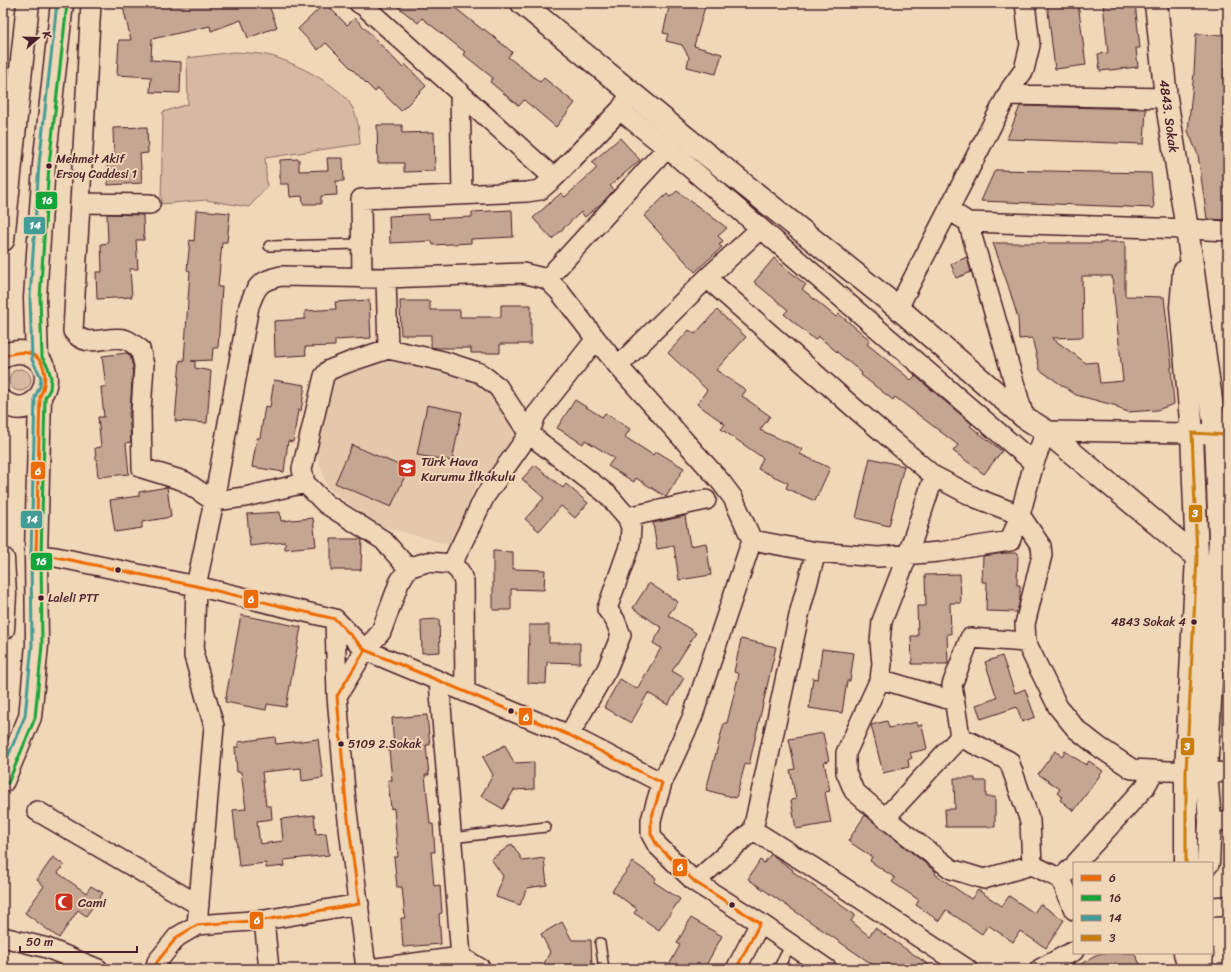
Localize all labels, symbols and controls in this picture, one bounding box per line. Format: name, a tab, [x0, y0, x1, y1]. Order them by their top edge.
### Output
north arrow	[18, 18, 58, 58]
text: K	[37, 27, 57, 42]
street label: 4843. Sokak	[1152, 78, 1186, 154]
place label: Mehmet Akif Ersoy Caddesi 1	[56, 148, 137, 185]
marker: Mehmet Akif Ersoy Caddesi 1	[44, 161, 54, 171]
line badge: 16	[35, 191, 58, 210]
text: 16	[42, 191, 52, 210]
line badge: 14	[23, 216, 46, 235]
text: 14	[29, 216, 41, 235]
place label: Türk Hava Kurumu İlkokulu	[421, 450, 515, 488]
school or university icon: Türk Hava Kurumu İlkokulu	[396, 457, 418, 479]
line badge: 6	[30, 461, 46, 480]
text: 6	[34, 462, 41, 481]
line badge: 3	[1188, 504, 1203, 523]
text: 3	[1191, 504, 1199, 523]
line badge: 14	[20, 510, 43, 529]
text: 14	[26, 510, 38, 529]
line badge: 16	[30, 552, 53, 571]
text: 16	[36, 552, 46, 571]
unlabelled marker	[113, 565, 123, 575]
place label: Laleli PTT	[48, 587, 100, 609]
line badge: 6	[243, 589, 259, 609]
text: 6	[247, 590, 254, 609]
marker: Laleli PTT	[36, 593, 46, 603]
place label: 4843 Sokak 4	[1111, 611, 1186, 633]
marker: 4843 Sokak 4	[1189, 617, 1199, 627]
unlabelled marker	[506, 706, 516, 716]
line badge: 6	[518, 707, 533, 726]
text: 6	[522, 708, 529, 727]
place label: 5109 2.Sokak	[348, 733, 422, 755]
line badge: 3	[1180, 737, 1195, 756]
text: 3	[1183, 737, 1191, 756]
marker: 5109 2.Sokak	[336, 739, 346, 749]
line badge: 6	[672, 858, 688, 877]
text: 6	[676, 858, 683, 877]
legend	[1073, 862, 1213, 954]
text: 6	[1109, 867, 1116, 889]
text: 16	[1109, 887, 1121, 909]
mosque icon: Cami	[53, 891, 75, 913]
place label: Cami	[78, 891, 107, 914]
unlabelled marker	[727, 900, 737, 910]
text: 14	[1109, 907, 1122, 929]
line badge: 6	[249, 911, 264, 930]
text: 6	[253, 911, 260, 930]
text: 3	[1109, 927, 1116, 949]
scale bar	[20, 928, 137, 954]
text: 50 m	[26, 931, 53, 953]

